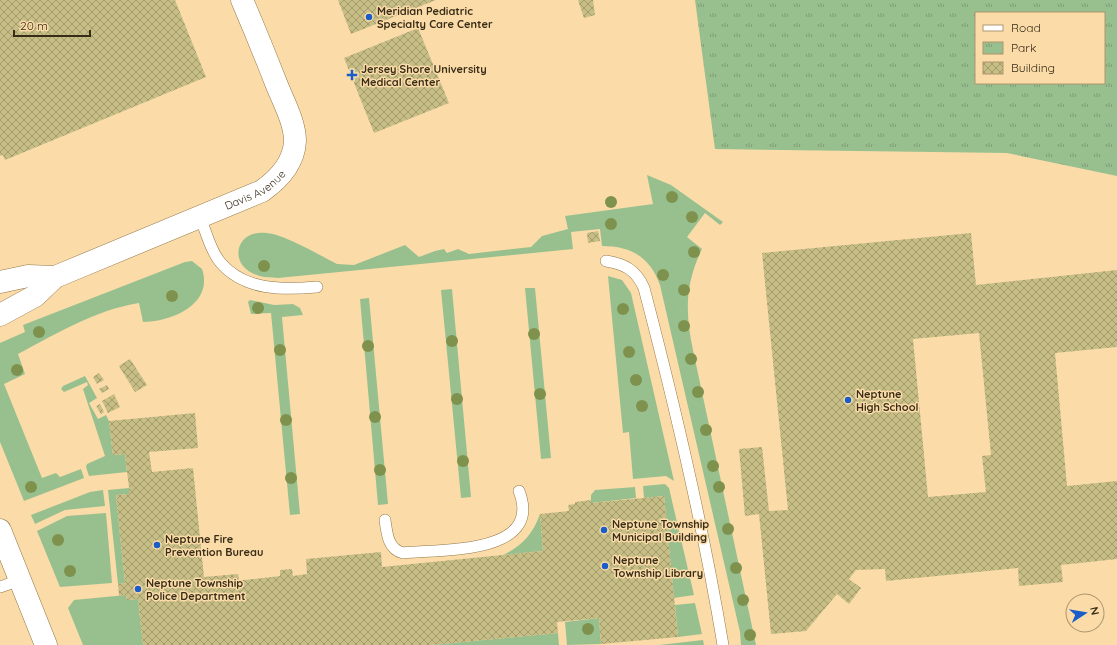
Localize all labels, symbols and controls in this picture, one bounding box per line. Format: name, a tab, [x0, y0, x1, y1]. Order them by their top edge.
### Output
place label: Meridian Pediatric Specialty Care Center	[377, 4, 493, 31]
scale bar	[14, 12, 90, 38]
marker: Meridian Pediatric Specialty Care Center	[364, 12, 374, 22]
legend	[975, 12, 1105, 84]
text: 20 m	[20, 18, 48, 33]
text: Road	[1011, 20, 1041, 35]
text: Park	[1011, 40, 1036, 55]
text: Building	[1011, 60, 1055, 75]
place label: Jersey Shore University Medical Center	[361, 62, 487, 89]
marker: Jersey Shore University Medical Center	[346, 69, 358, 81]
street label: Davis Avenue	[223, 167, 288, 213]
place label: Neptune High School	[856, 387, 919, 414]
marker: Neptune High School	[843, 395, 853, 405]
place label: Neptune Township Municipal Building	[612, 517, 709, 544]
marker: Neptune Township Municipal Building	[599, 525, 609, 535]
place label: Neptune Fire Prevention Bureau	[165, 532, 263, 559]
marker: Neptune Fire Prevention Bureau	[152, 540, 162, 550]
place label: Neptune Township Library	[613, 553, 703, 580]
marker: Neptune Township Library	[600, 561, 610, 571]
place label: Neptune Township Police Department	[146, 576, 245, 603]
marker: Neptune Township Police Department	[133, 584, 143, 594]
north arrow	[1065, 593, 1105, 633]
text: N	[1087, 606, 1102, 616]

